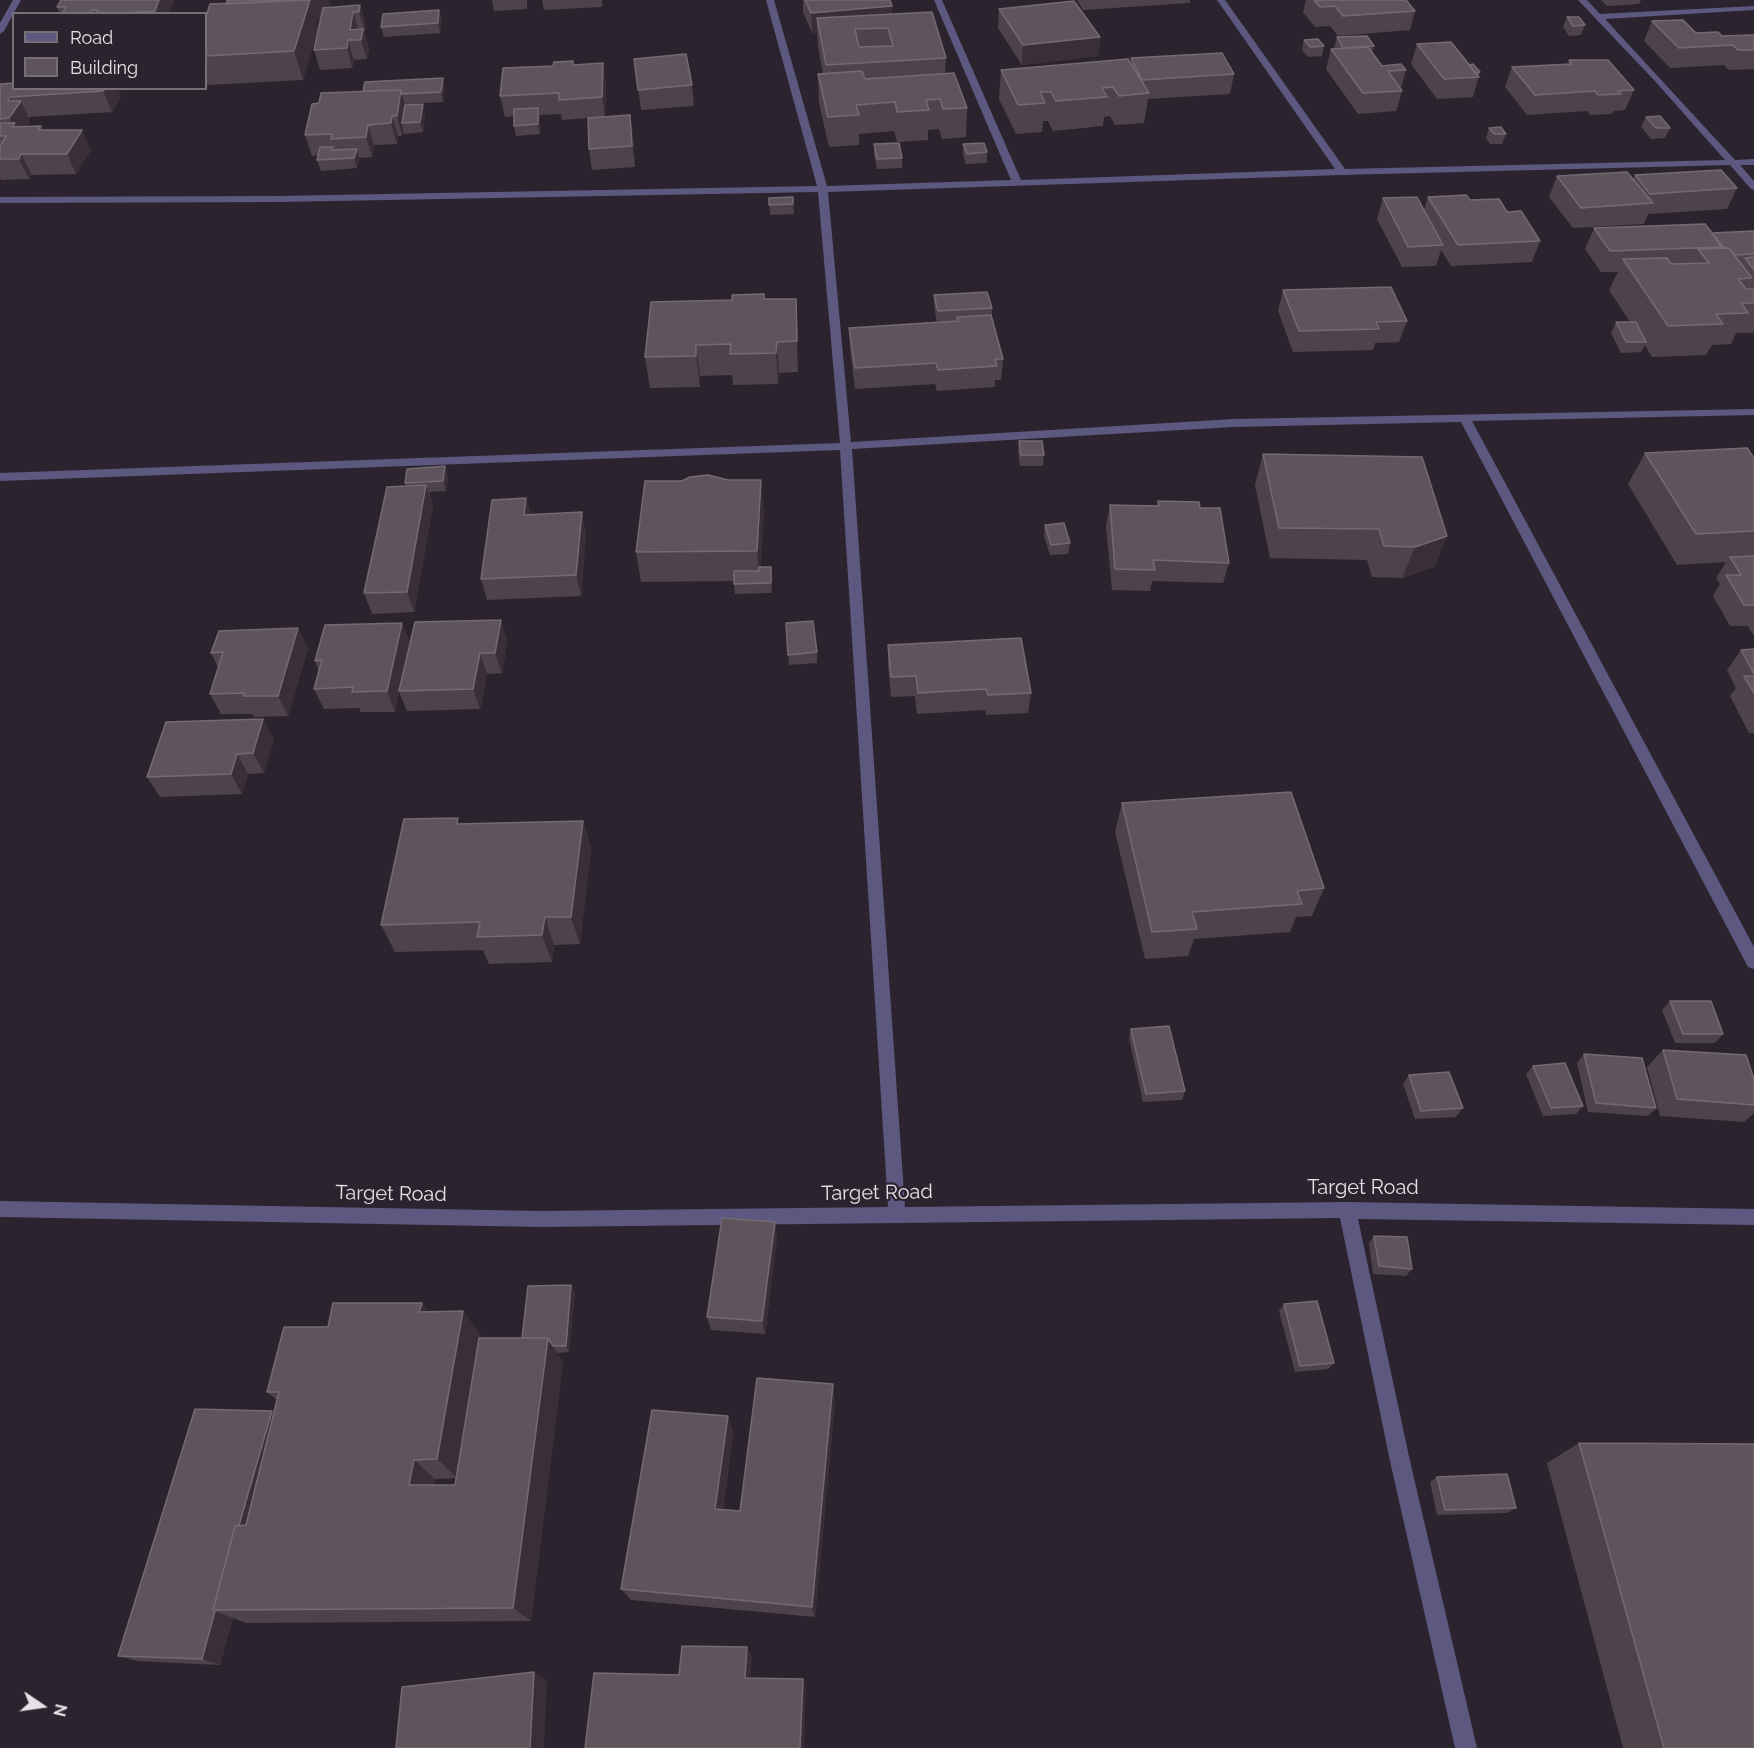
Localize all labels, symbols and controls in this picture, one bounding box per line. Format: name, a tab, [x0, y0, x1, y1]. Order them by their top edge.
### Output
legend	[12, 12, 207, 90]
text: Road	[70, 27, 113, 48]
text: Building	[70, 57, 138, 78]
street label: Target Road	[1307, 1176, 1419, 1200]
street label: Target Road	[821, 1180, 933, 1206]
street label: Target Road	[335, 1181, 447, 1207]
north arrow	[12, 1676, 72, 1736]
text: N	[49, 1702, 71, 1718]

